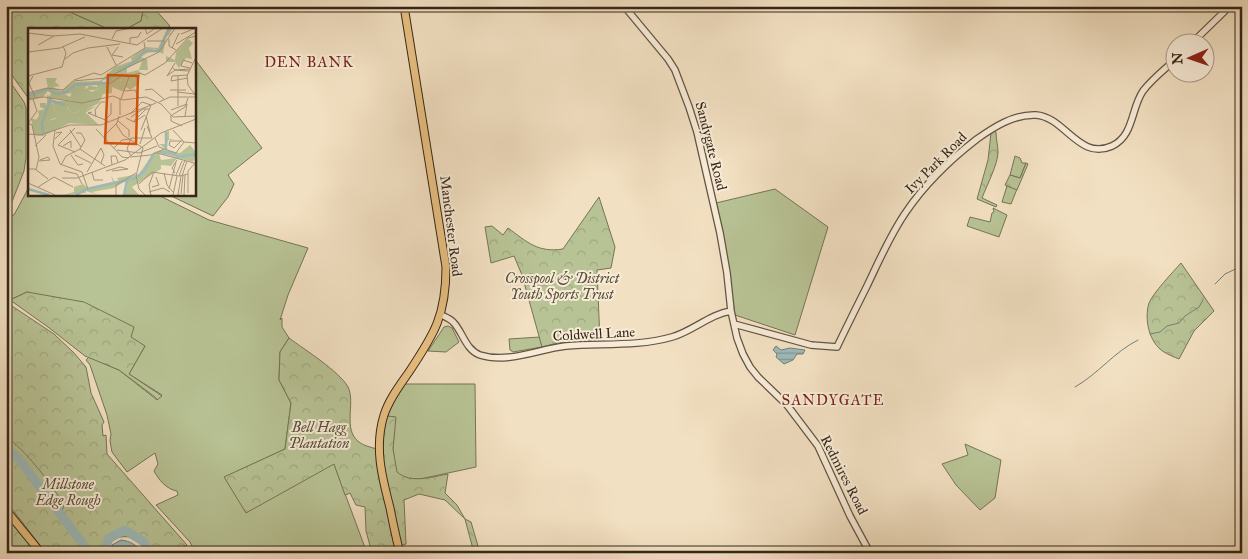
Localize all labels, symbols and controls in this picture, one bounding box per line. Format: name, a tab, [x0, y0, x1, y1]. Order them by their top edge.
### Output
inset map	[28, 28, 195, 195]
north arrow	[1166, 32, 1216, 82]
text: N	[1169, 52, 1186, 65]
district label: DEN BANK	[264, 53, 354, 71]
street label: Sandygate Road	[692, 100, 730, 192]
street label: Ivy Park Road	[902, 129, 970, 197]
street label: Manchester Road	[436, 175, 466, 277]
park label: Crosspool & District Youth Sports Trust	[505, 270, 621, 304]
street label: Coldwell Lane	[552, 323, 636, 345]
district label: SANDYGATE	[782, 391, 884, 409]
park label: Bell Hagg Plantation	[289, 419, 350, 452]
street label: Redmires Road	[817, 432, 871, 518]
park label: Millstone Edge Rough	[34, 476, 101, 509]

